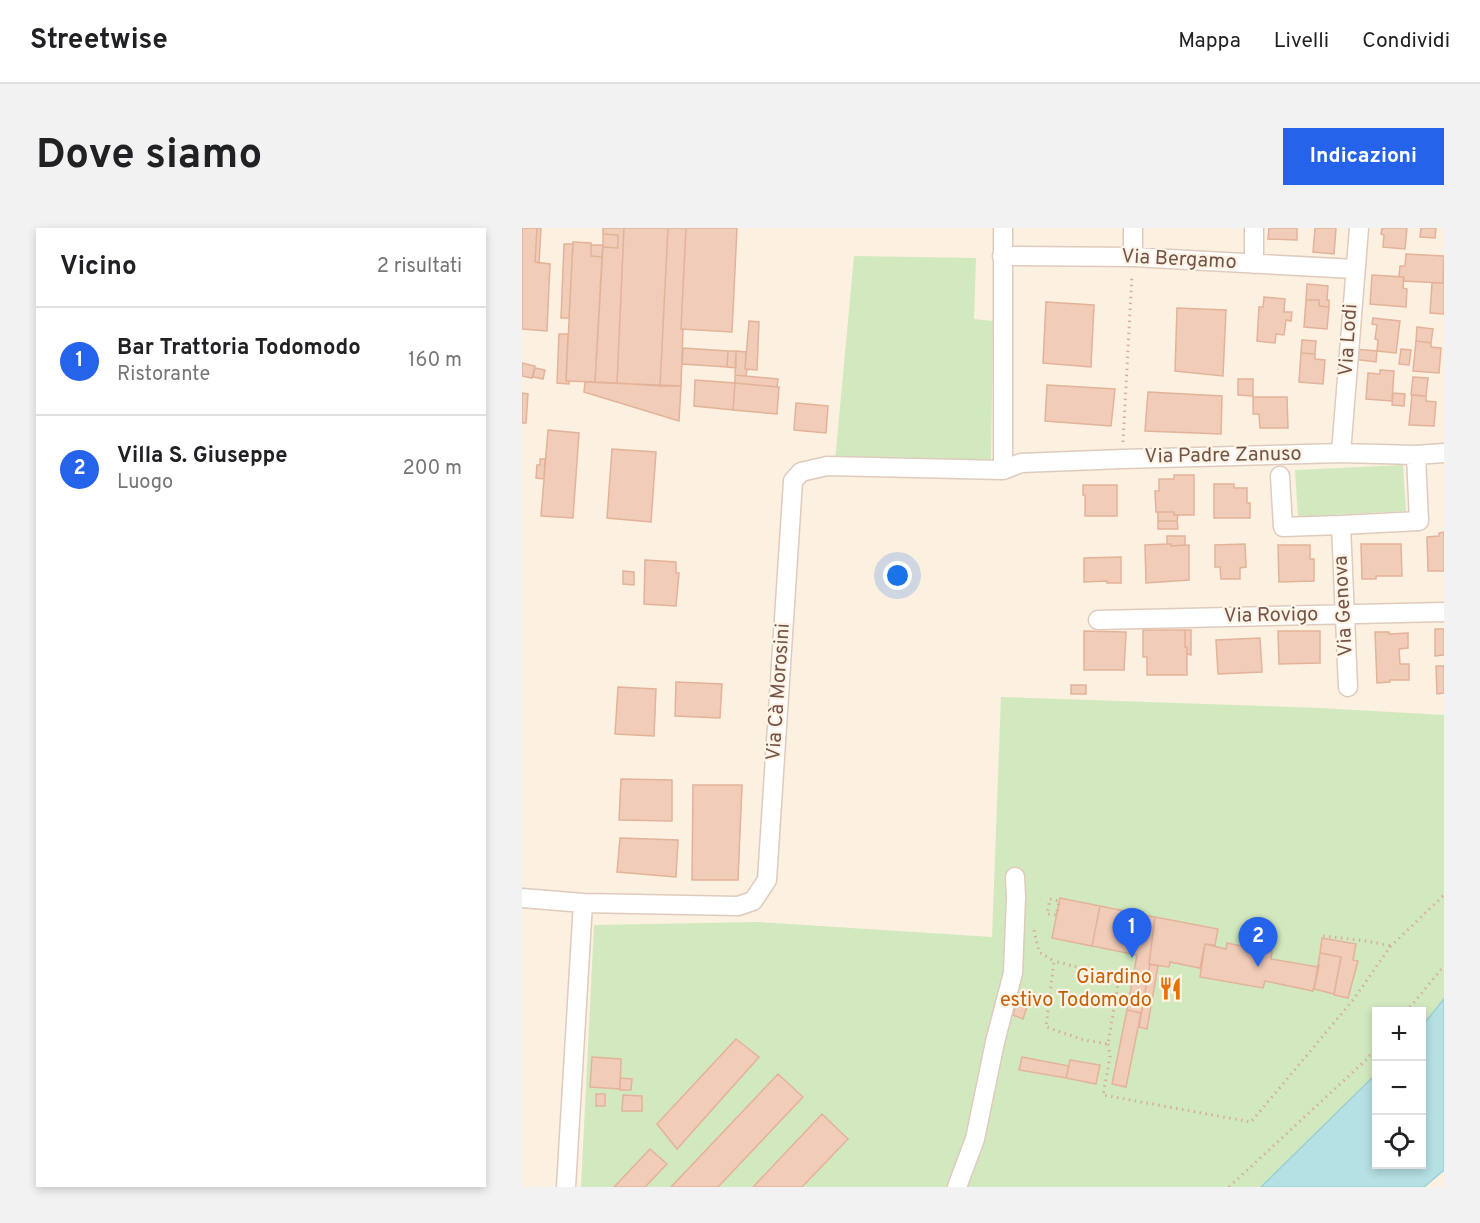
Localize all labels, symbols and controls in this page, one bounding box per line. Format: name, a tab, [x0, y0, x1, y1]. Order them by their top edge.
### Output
text: Streetwise	[30, 23, 168, 59]
text: Mappa	[1178, 28, 1241, 55]
text: Livelli	[1274, 28, 1329, 55]
text: Condividi	[1362, 28, 1450, 55]
button: Indicazioni	[1283, 128, 1444, 185]
text: Dove siamo	[36, 130, 262, 183]
street label: Via Bergamo	[1121, 244, 1237, 276]
text: Vicino	[60, 251, 137, 284]
text: 2 risultati	[377, 254, 462, 280]
street label: Via Lodi	[1334, 303, 1364, 377]
text: Bar Trattoria Todomodo	[117, 335, 361, 362]
text: 1	[76, 348, 84, 374]
text: 160 m	[408, 348, 462, 374]
text: Ristorante	[117, 362, 210, 388]
street label: Via Padre Zanuso	[1144, 442, 1302, 470]
text: Villa S. Giuseppe	[117, 443, 288, 470]
text: 2	[73, 456, 86, 482]
text: 200 m	[403, 456, 462, 482]
text: Luogo	[117, 470, 173, 496]
street label: Via Genova	[1328, 555, 1360, 657]
your location	[883, 561, 912, 590]
street label: Via Rovigo	[1223, 602, 1319, 630]
street label: Via Cà Morosini	[761, 622, 797, 762]
pin: 1	[1112, 908, 1152, 958]
pin: 2	[1238, 918, 1278, 967]
place label: Giardino estivo Todomodo	[1000, 965, 1152, 1014]
restaurant icon: Giardino estivo Todomodo	[1157, 976, 1183, 1002]
map controls	[1372, 1007, 1426, 1169]
button: +	[1372, 1007, 1426, 1061]
button: −	[1372, 1061, 1426, 1115]
button: locate	[1372, 1115, 1426, 1169]

